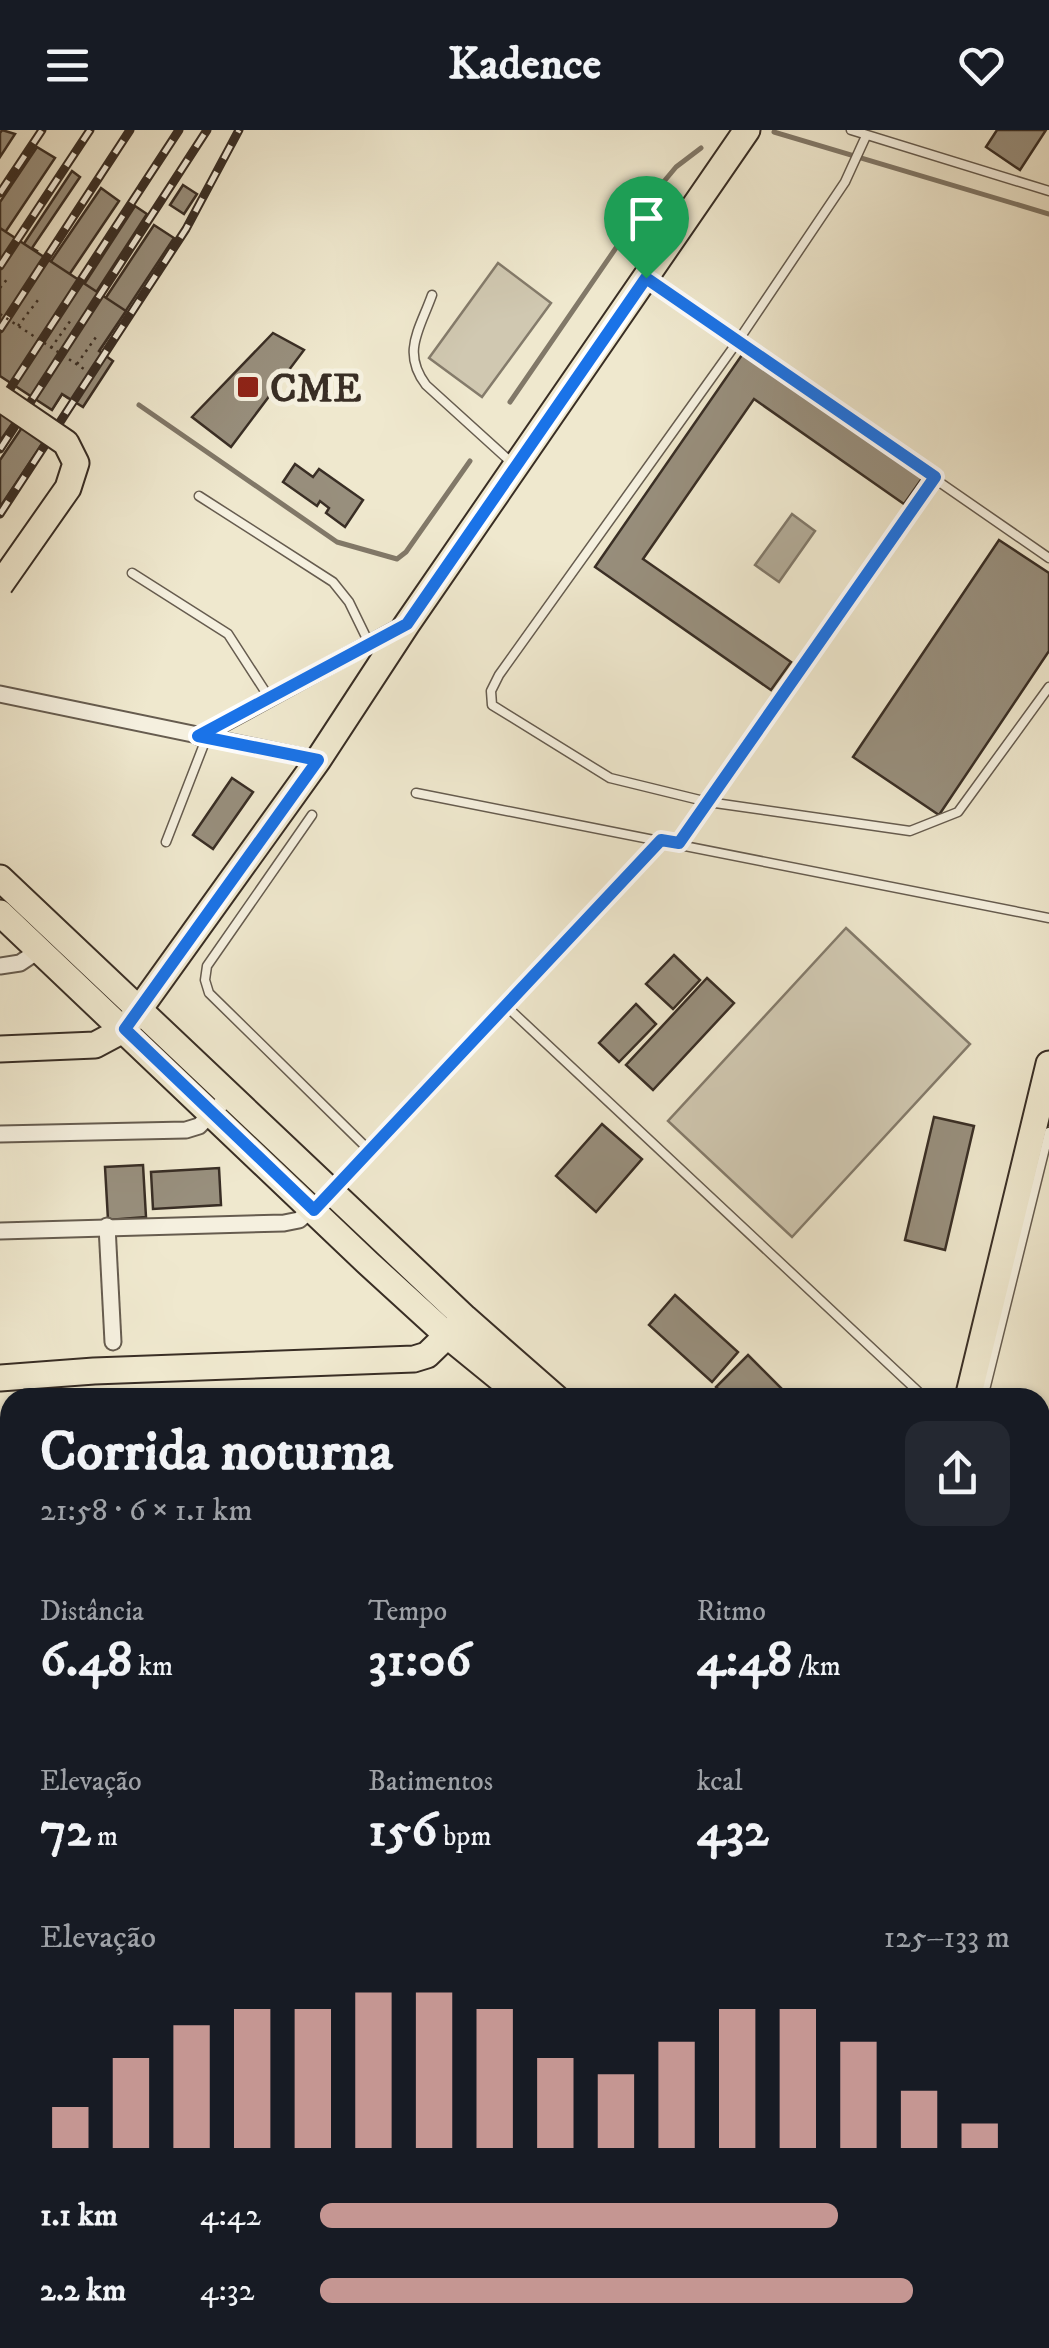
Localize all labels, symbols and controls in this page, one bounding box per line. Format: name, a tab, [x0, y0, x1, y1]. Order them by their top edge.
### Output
text: Kadence	[448, 37, 601, 93]
icon: menu	[40, 38, 95, 93]
icon: heart	[954, 38, 1009, 93]
pin	[604, 176, 689, 279]
icon: arrive	[619, 191, 674, 246]
place label: CME	[270, 365, 361, 415]
marker: CME	[235, 374, 261, 400]
text: Corrida noturna	[40, 1419, 393, 1488]
button: share	[905, 1421, 1010, 1526]
text: 21:58 · 6 × 1.1 km	[40, 1491, 253, 1531]
text: Distância	[40, 1594, 144, 1629]
text: Tempo	[368, 1594, 447, 1629]
text: Ritmo	[697, 1594, 766, 1629]
text: 6.48	[40, 1629, 132, 1692]
text: 31:06	[368, 1629, 471, 1692]
text: 4:48	[697, 1629, 792, 1692]
text: km	[132, 1649, 173, 1684]
text: /km	[792, 1649, 841, 1684]
text: Elevação	[40, 1764, 142, 1799]
text: Batimentos	[368, 1764, 493, 1799]
text: kcal	[697, 1764, 743, 1799]
text: 72	[40, 1799, 91, 1862]
text: 156	[368, 1799, 437, 1862]
text: 432	[697, 1799, 769, 1862]
text: m	[91, 1819, 118, 1854]
text: bpm	[437, 1819, 491, 1854]
text: Elevação	[40, 1918, 156, 1958]
text: 125–133 m	[883, 1918, 1010, 1958]
text: 1.1 km	[40, 2196, 118, 2236]
text: 4:42	[200, 2196, 261, 2236]
text: 2.2 km	[40, 2271, 126, 2311]
text: 4:32	[200, 2271, 254, 2311]

